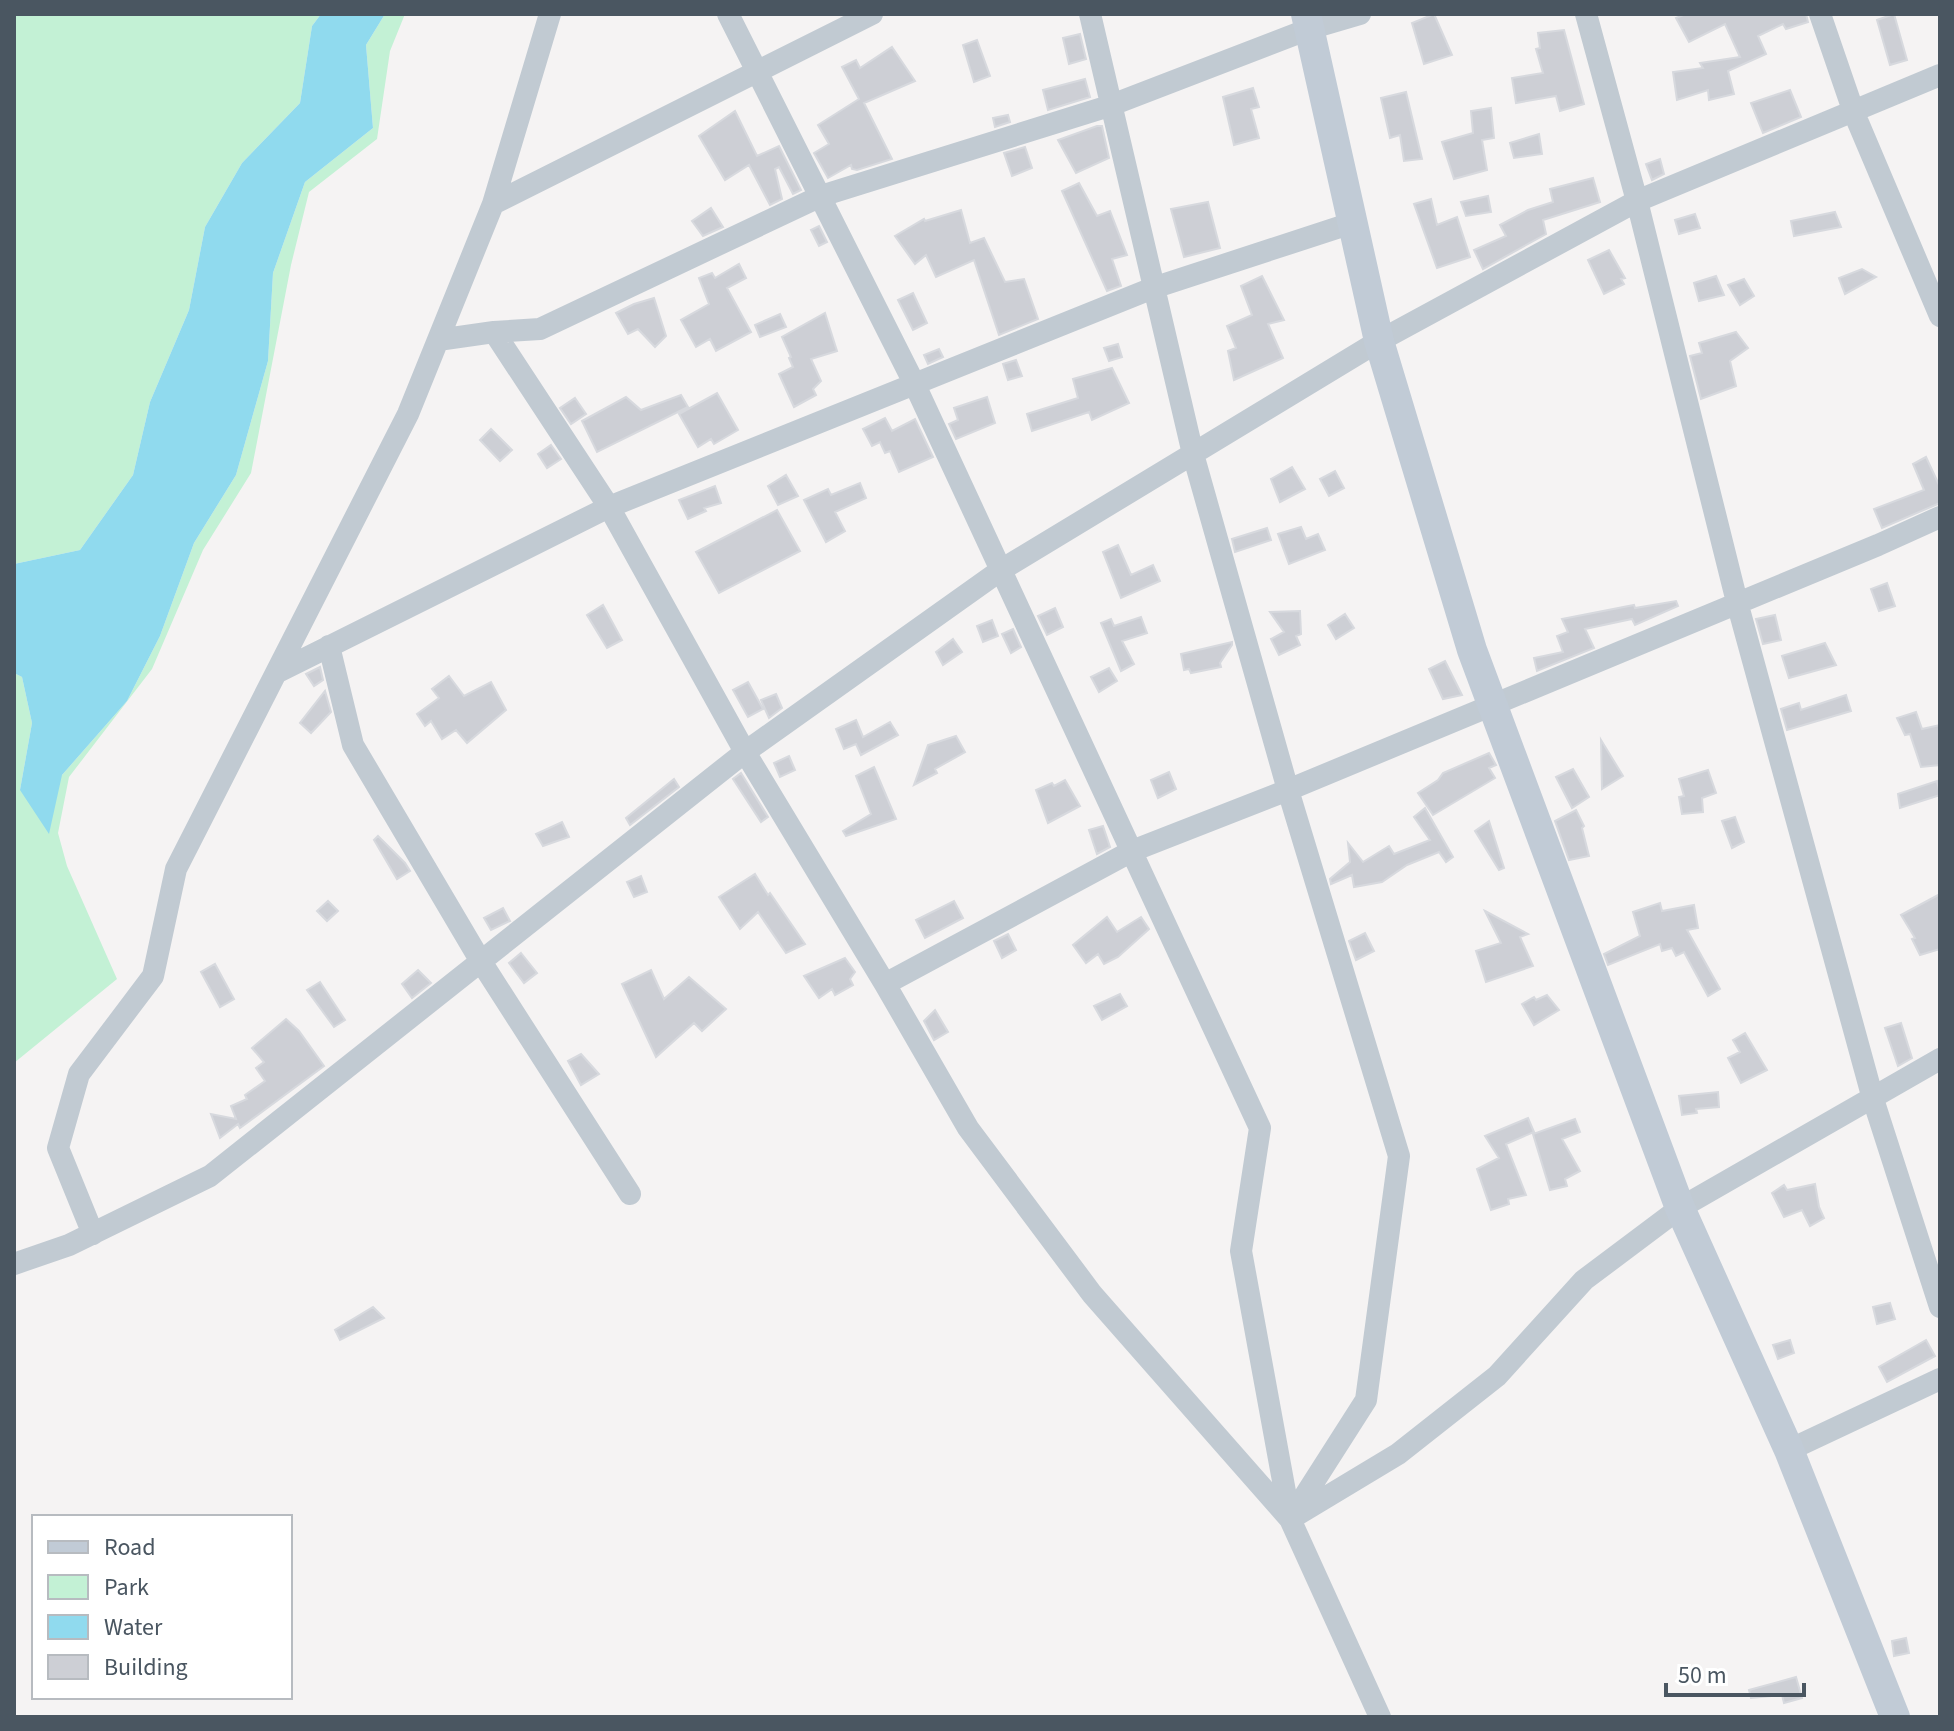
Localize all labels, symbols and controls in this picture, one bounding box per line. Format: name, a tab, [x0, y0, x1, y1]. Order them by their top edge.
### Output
legend	[32, 1515, 292, 1699]
text: Road	[104, 1530, 156, 1565]
text: Park	[104, 1570, 149, 1605]
text: Water	[104, 1610, 163, 1645]
scale bar	[1666, 1647, 1804, 1697]
text: Building	[104, 1650, 188, 1685]
text: 50 m	[1678, 1658, 1727, 1693]

